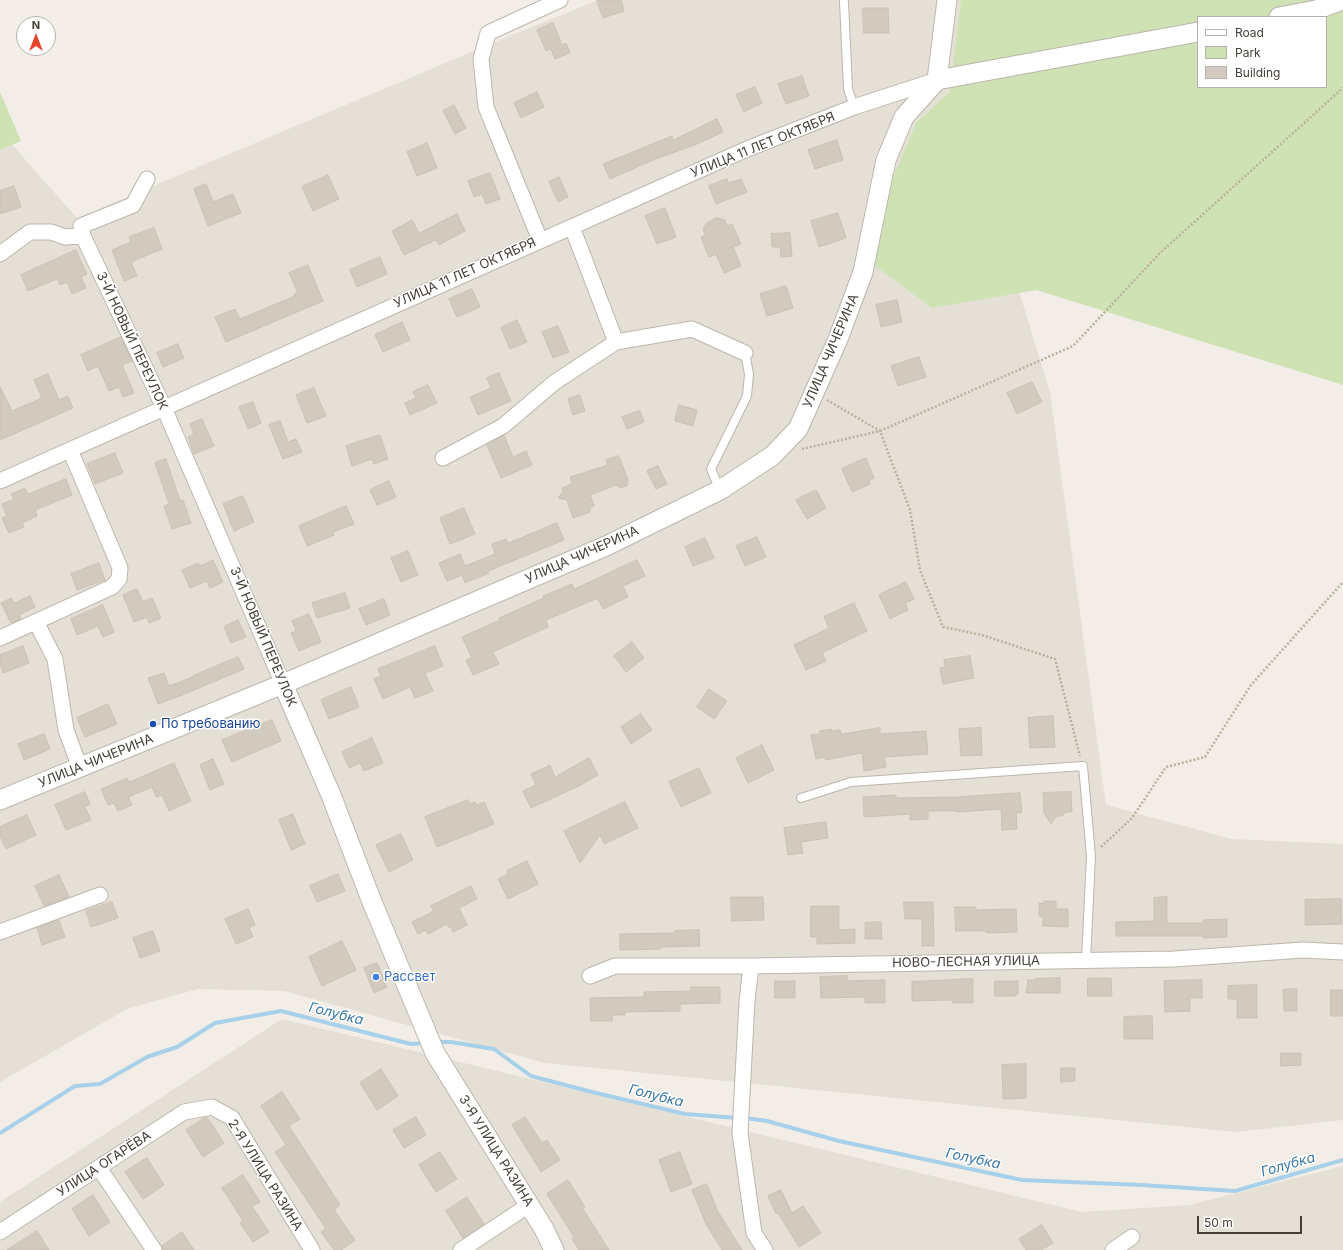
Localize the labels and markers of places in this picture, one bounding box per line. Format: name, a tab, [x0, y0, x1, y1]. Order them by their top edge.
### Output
place label: По требованию	[161, 716, 260, 732]
marker: По требованию	[148, 719, 158, 729]
place label: Рассвет	[384, 969, 435, 985]
marker: Рассвет	[371, 972, 381, 982]

